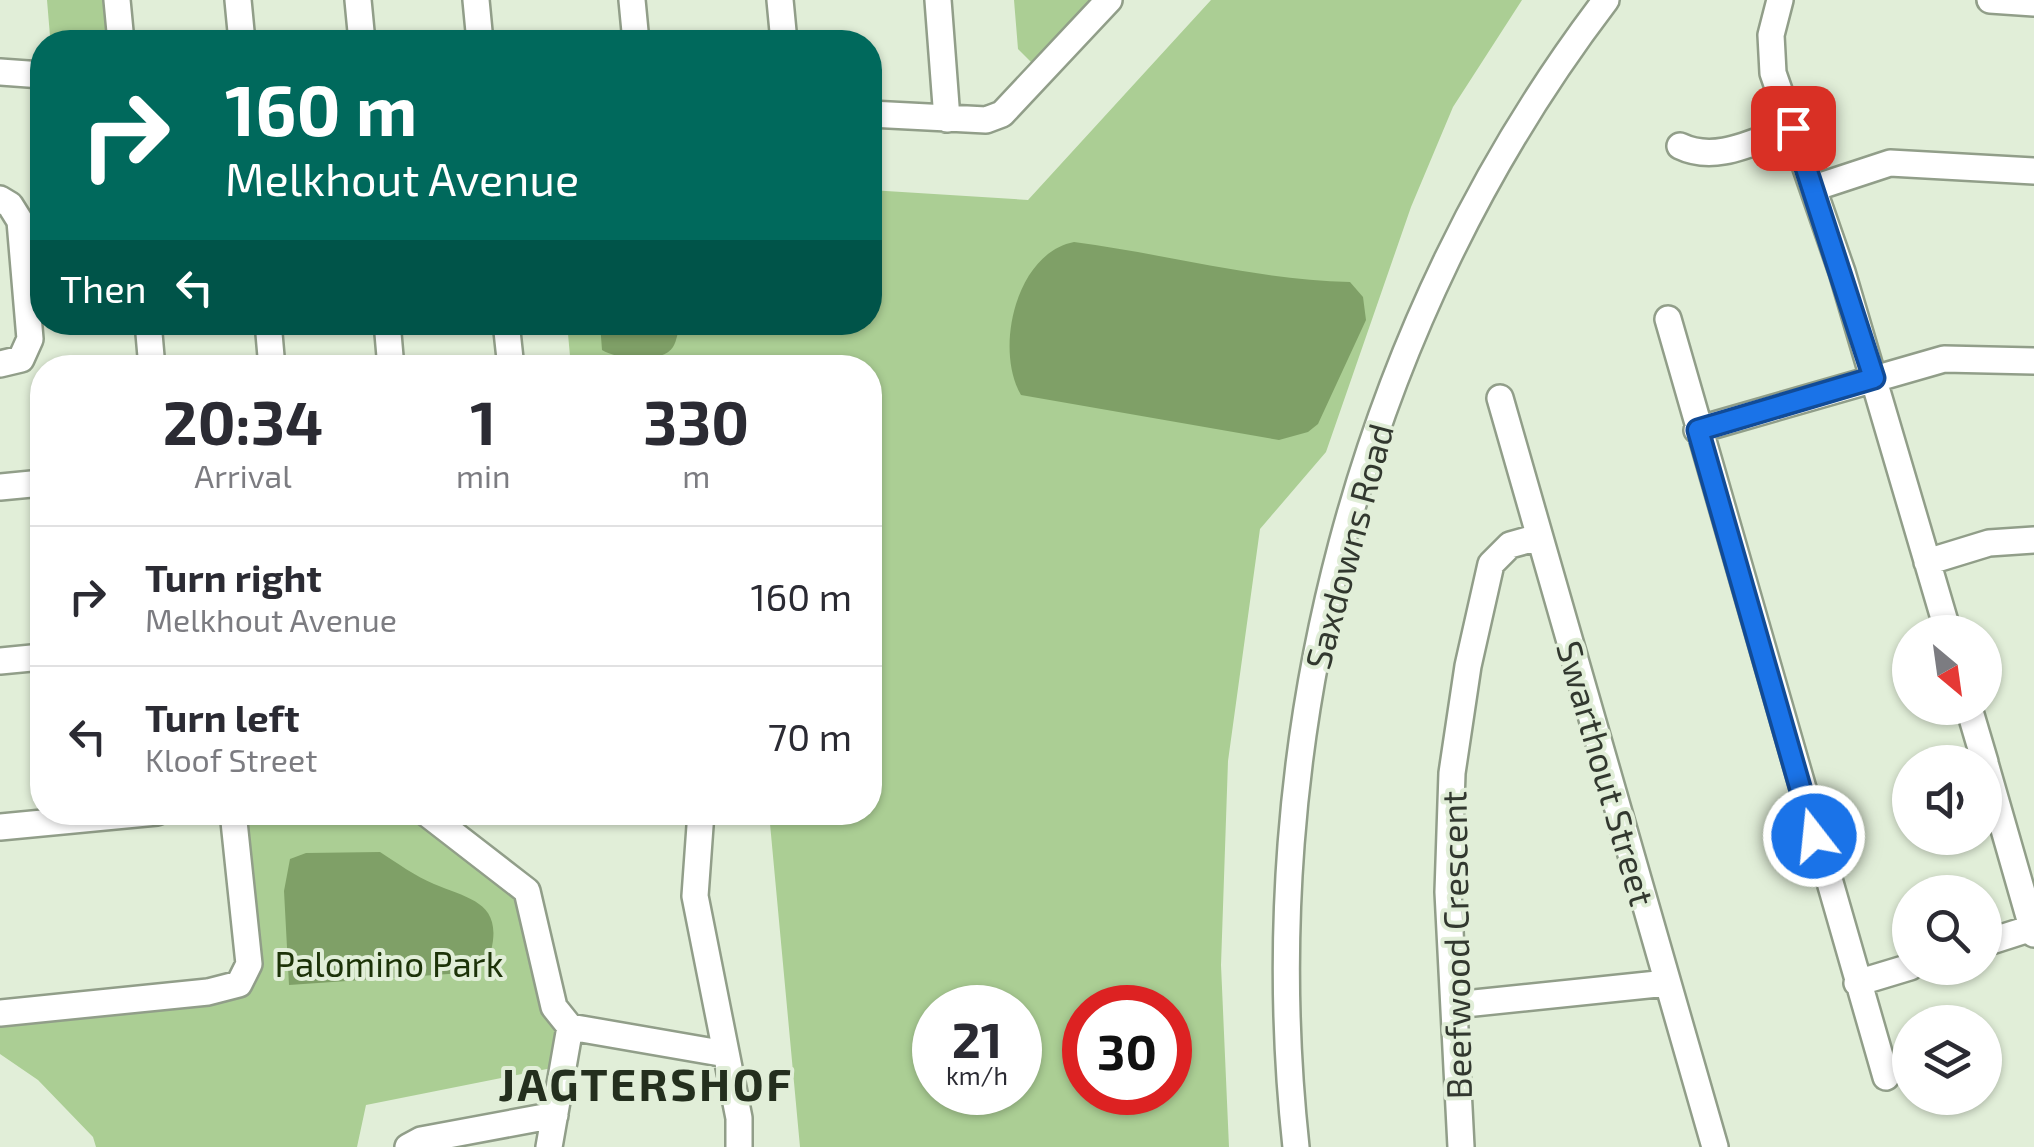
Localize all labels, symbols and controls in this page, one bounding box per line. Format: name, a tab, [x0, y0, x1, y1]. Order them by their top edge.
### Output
text: 160 m	[225, 66, 418, 150]
icon: right	[60, 70, 190, 200]
pin	[1751, 86, 1836, 171]
icon: arrive	[1766, 101, 1821, 156]
text: Melkhout Avenue	[225, 151, 579, 205]
icon: left	[167, 260, 222, 315]
text: Then	[60, 265, 147, 311]
text: 20:34	[163, 385, 323, 457]
text: 1	[470, 385, 496, 457]
text: 330	[643, 385, 749, 457]
street label: Saxdowns Road	[1295, 419, 1401, 673]
text: Arrival	[194, 456, 292, 494]
text: min	[456, 456, 511, 494]
text: m	[682, 456, 710, 494]
text: Turn right	[145, 554, 322, 600]
icon: right	[60, 569, 115, 624]
text: 160 m	[750, 573, 852, 619]
text: Melkhout Avenue	[145, 600, 397, 638]
north arrow	[1892, 615, 2002, 725]
map controls	[1892, 615, 2002, 1115]
street label: Swarthout Street	[1549, 636, 1665, 910]
text: Turn left	[145, 694, 300, 740]
icon: left	[60, 709, 115, 764]
text: 70 m	[768, 713, 852, 759]
text: Kloof Street	[145, 740, 317, 778]
button: sound	[1892, 745, 2002, 855]
position arrow	[1762, 784, 1866, 888]
street label: Beefwood Crescent	[1431, 790, 1479, 1100]
button: search	[1892, 875, 2002, 985]
park label: Palomino Park	[275, 942, 504, 984]
speed limit sign: 30	[1062, 985, 1192, 1115]
button: layers	[1892, 1005, 2002, 1115]
text: 21	[952, 1008, 1002, 1068]
district label: JAGTERSHOF	[498, 1056, 794, 1110]
text: km/h	[946, 1060, 1008, 1090]

